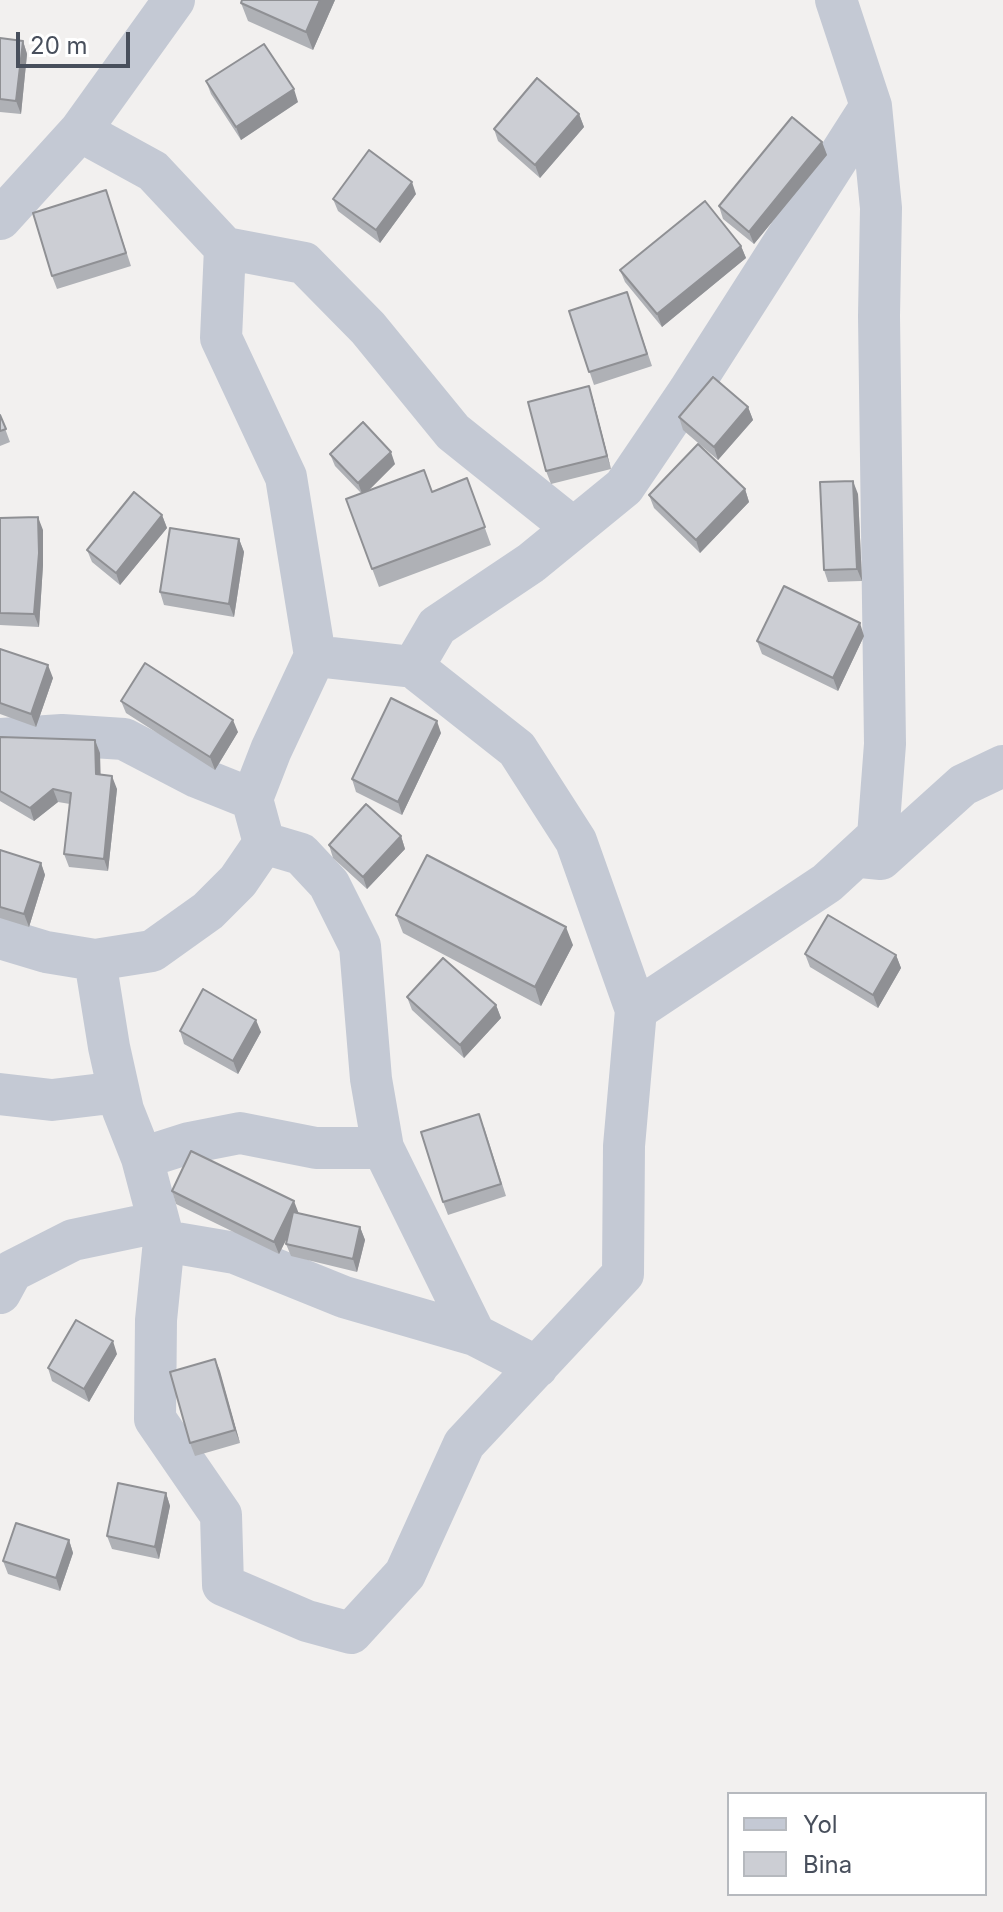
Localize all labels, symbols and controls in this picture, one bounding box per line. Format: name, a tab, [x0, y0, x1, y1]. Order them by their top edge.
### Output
scale bar	[20, 16, 134, 66]
text: 20 m	[30, 31, 88, 60]
legend	[727, 1792, 987, 1896]
text: Yol	[803, 1810, 838, 1839]
text: Bina	[803, 1850, 852, 1879]

